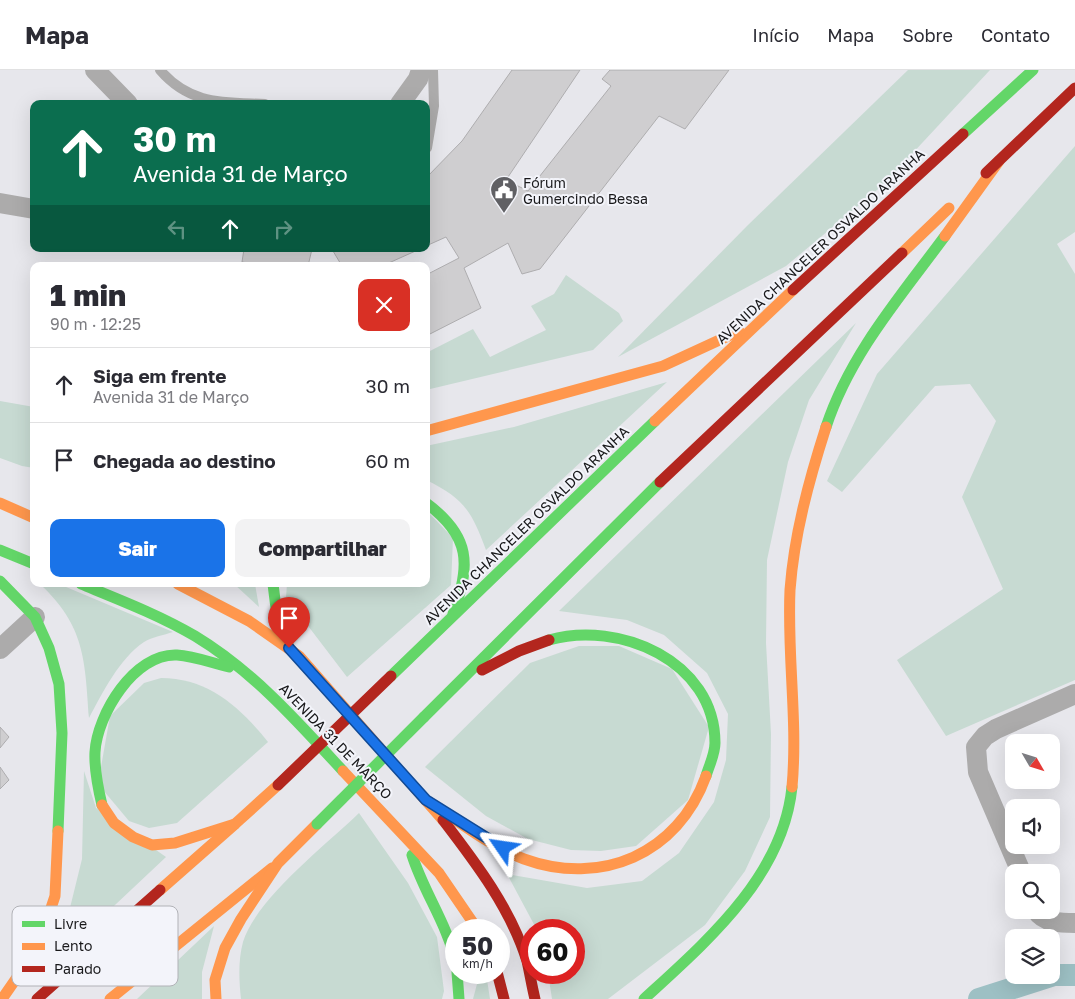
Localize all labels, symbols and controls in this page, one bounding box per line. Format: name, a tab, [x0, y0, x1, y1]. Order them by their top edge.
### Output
text: Mapa	[25, 20, 89, 49]
text: Início	[752, 24, 799, 46]
text: Mapa	[827, 24, 874, 46]
text: Sobre	[902, 24, 953, 46]
text: Contato	[981, 24, 1050, 46]
text: 30 m	[133, 118, 216, 160]
icon: ahead	[50, 120, 115, 185]
street label: AVENIDA CHANCELER OSVALDO ARANHA	[712, 144, 928, 347]
text: Avenida 31 de Março	[133, 160, 348, 187]
place label: Fórum Gumercindo Bessa	[523, 174, 648, 207]
public building icon: Fórum Gumercindo Bessa	[489, 175, 519, 214]
icon: left	[163, 215, 191, 243]
icon: ahead	[216, 215, 244, 243]
icon: right	[269, 215, 297, 243]
text: 1 min	[50, 277, 126, 313]
button: close	[358, 279, 410, 331]
text: 90 m · 12:25	[50, 314, 141, 334]
text: Siga em frente	[93, 364, 227, 387]
icon: ahead	[50, 371, 78, 399]
text: 30 m	[366, 374, 410, 397]
text: Avenida 31 de Março	[93, 387, 249, 407]
street label: AVENIDA CHANCELER OSVALDO ARANHA	[420, 422, 632, 628]
icon: arrive	[50, 446, 78, 474]
text: Chegada ao destino	[93, 449, 276, 472]
text: 60 m	[365, 449, 410, 472]
button: Sair	[50, 519, 225, 577]
button: Compartilhar	[235, 519, 410, 577]
pin	[268, 597, 310, 648]
icon: arrive	[275, 604, 303, 632]
street label: AVENIDA 31 DE MARÇO	[276, 679, 396, 803]
north arrow	[1005, 734, 1060, 789]
map controls	[1005, 734, 1060, 984]
button: sound	[1005, 799, 1060, 854]
position arrow	[476, 821, 528, 873]
button: search	[1005, 864, 1060, 919]
legend	[12, 906, 178, 986]
text: Livre	[54, 915, 87, 932]
speed limit sign: 60	[520, 919, 585, 984]
button: layers	[1005, 929, 1060, 984]
text: 50	[462, 930, 493, 961]
text: Lento	[54, 937, 92, 954]
text: km/h	[462, 956, 493, 971]
text: Parado	[54, 960, 101, 977]

